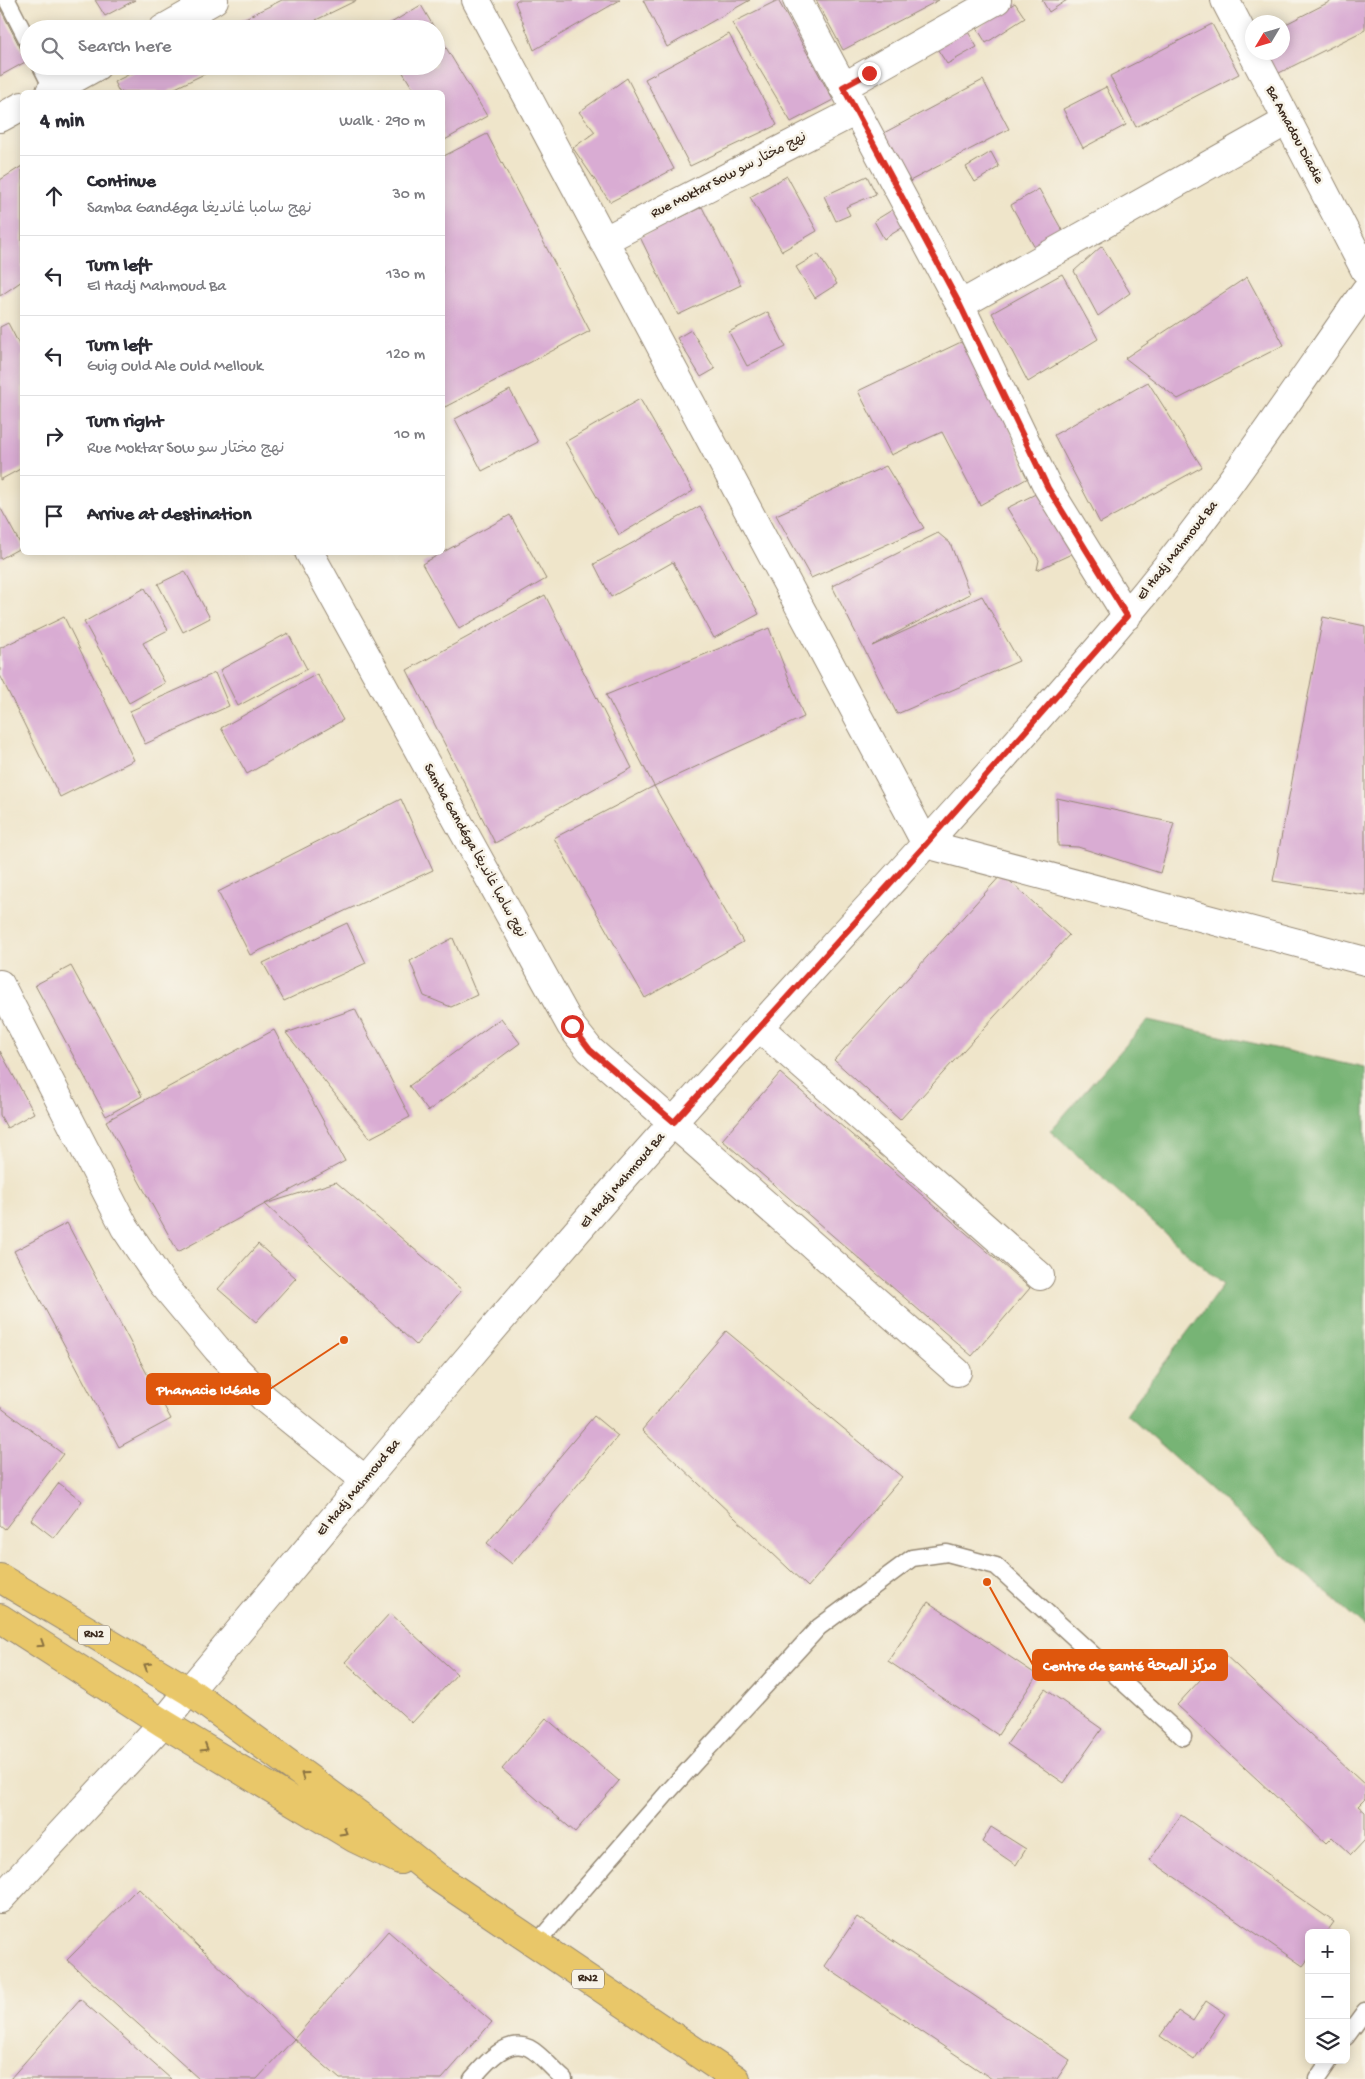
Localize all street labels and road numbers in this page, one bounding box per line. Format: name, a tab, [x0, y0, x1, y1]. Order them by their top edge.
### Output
street label: Ba Amadou Diadie	[1261, 82, 1327, 187]
street label: Rue Moktar Sow نهج مختار سو	[648, 129, 810, 223]
street label: El Hadj Mahmoud Ba	[1134, 497, 1223, 604]
street label: Samba Gandéga نهج سامبا غانديغا	[419, 761, 529, 941]
street label: El Hadj Mahmoud Ba	[577, 1129, 670, 1233]
street label: El Hadj Mahmoud Ba	[313, 1435, 405, 1540]
road number: RN2	[78, 1626, 110, 1644]
road number: RN2	[572, 1970, 604, 1988]

